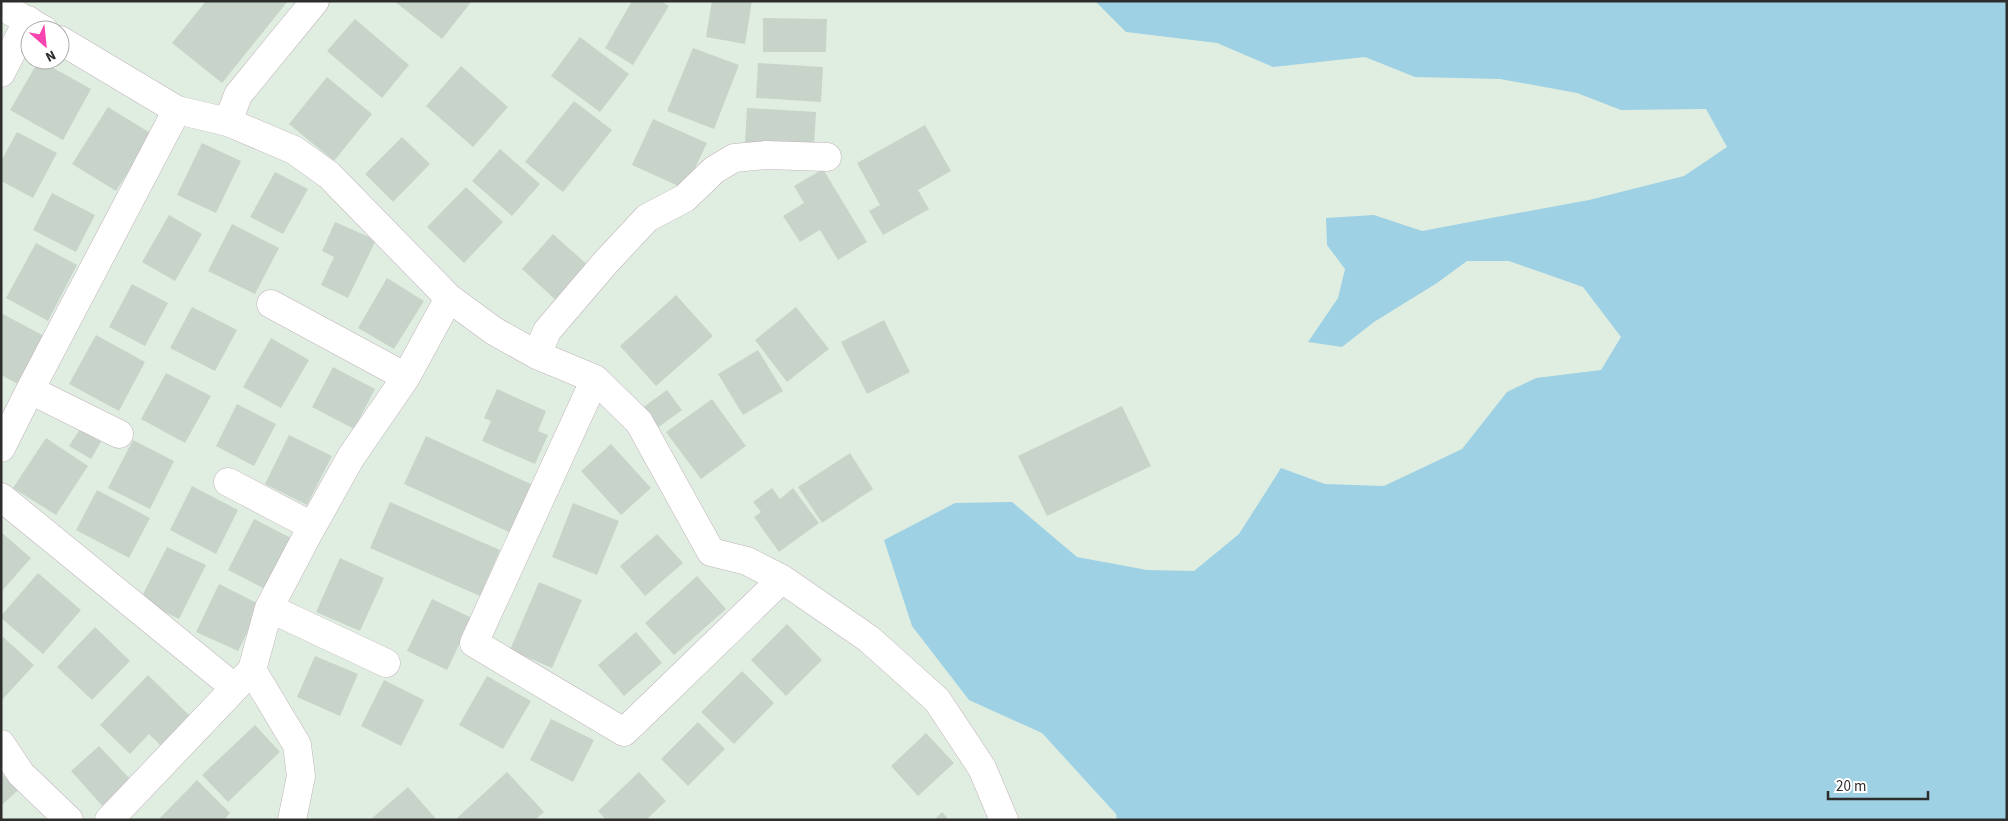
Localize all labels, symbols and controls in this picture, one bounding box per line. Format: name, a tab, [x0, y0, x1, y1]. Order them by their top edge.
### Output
north arrow	[20, 20, 70, 70]
text: N	[42, 45, 59, 67]
scale bar	[1828, 768, 1928, 800]
text: 20 m	[1836, 776, 1866, 797]

